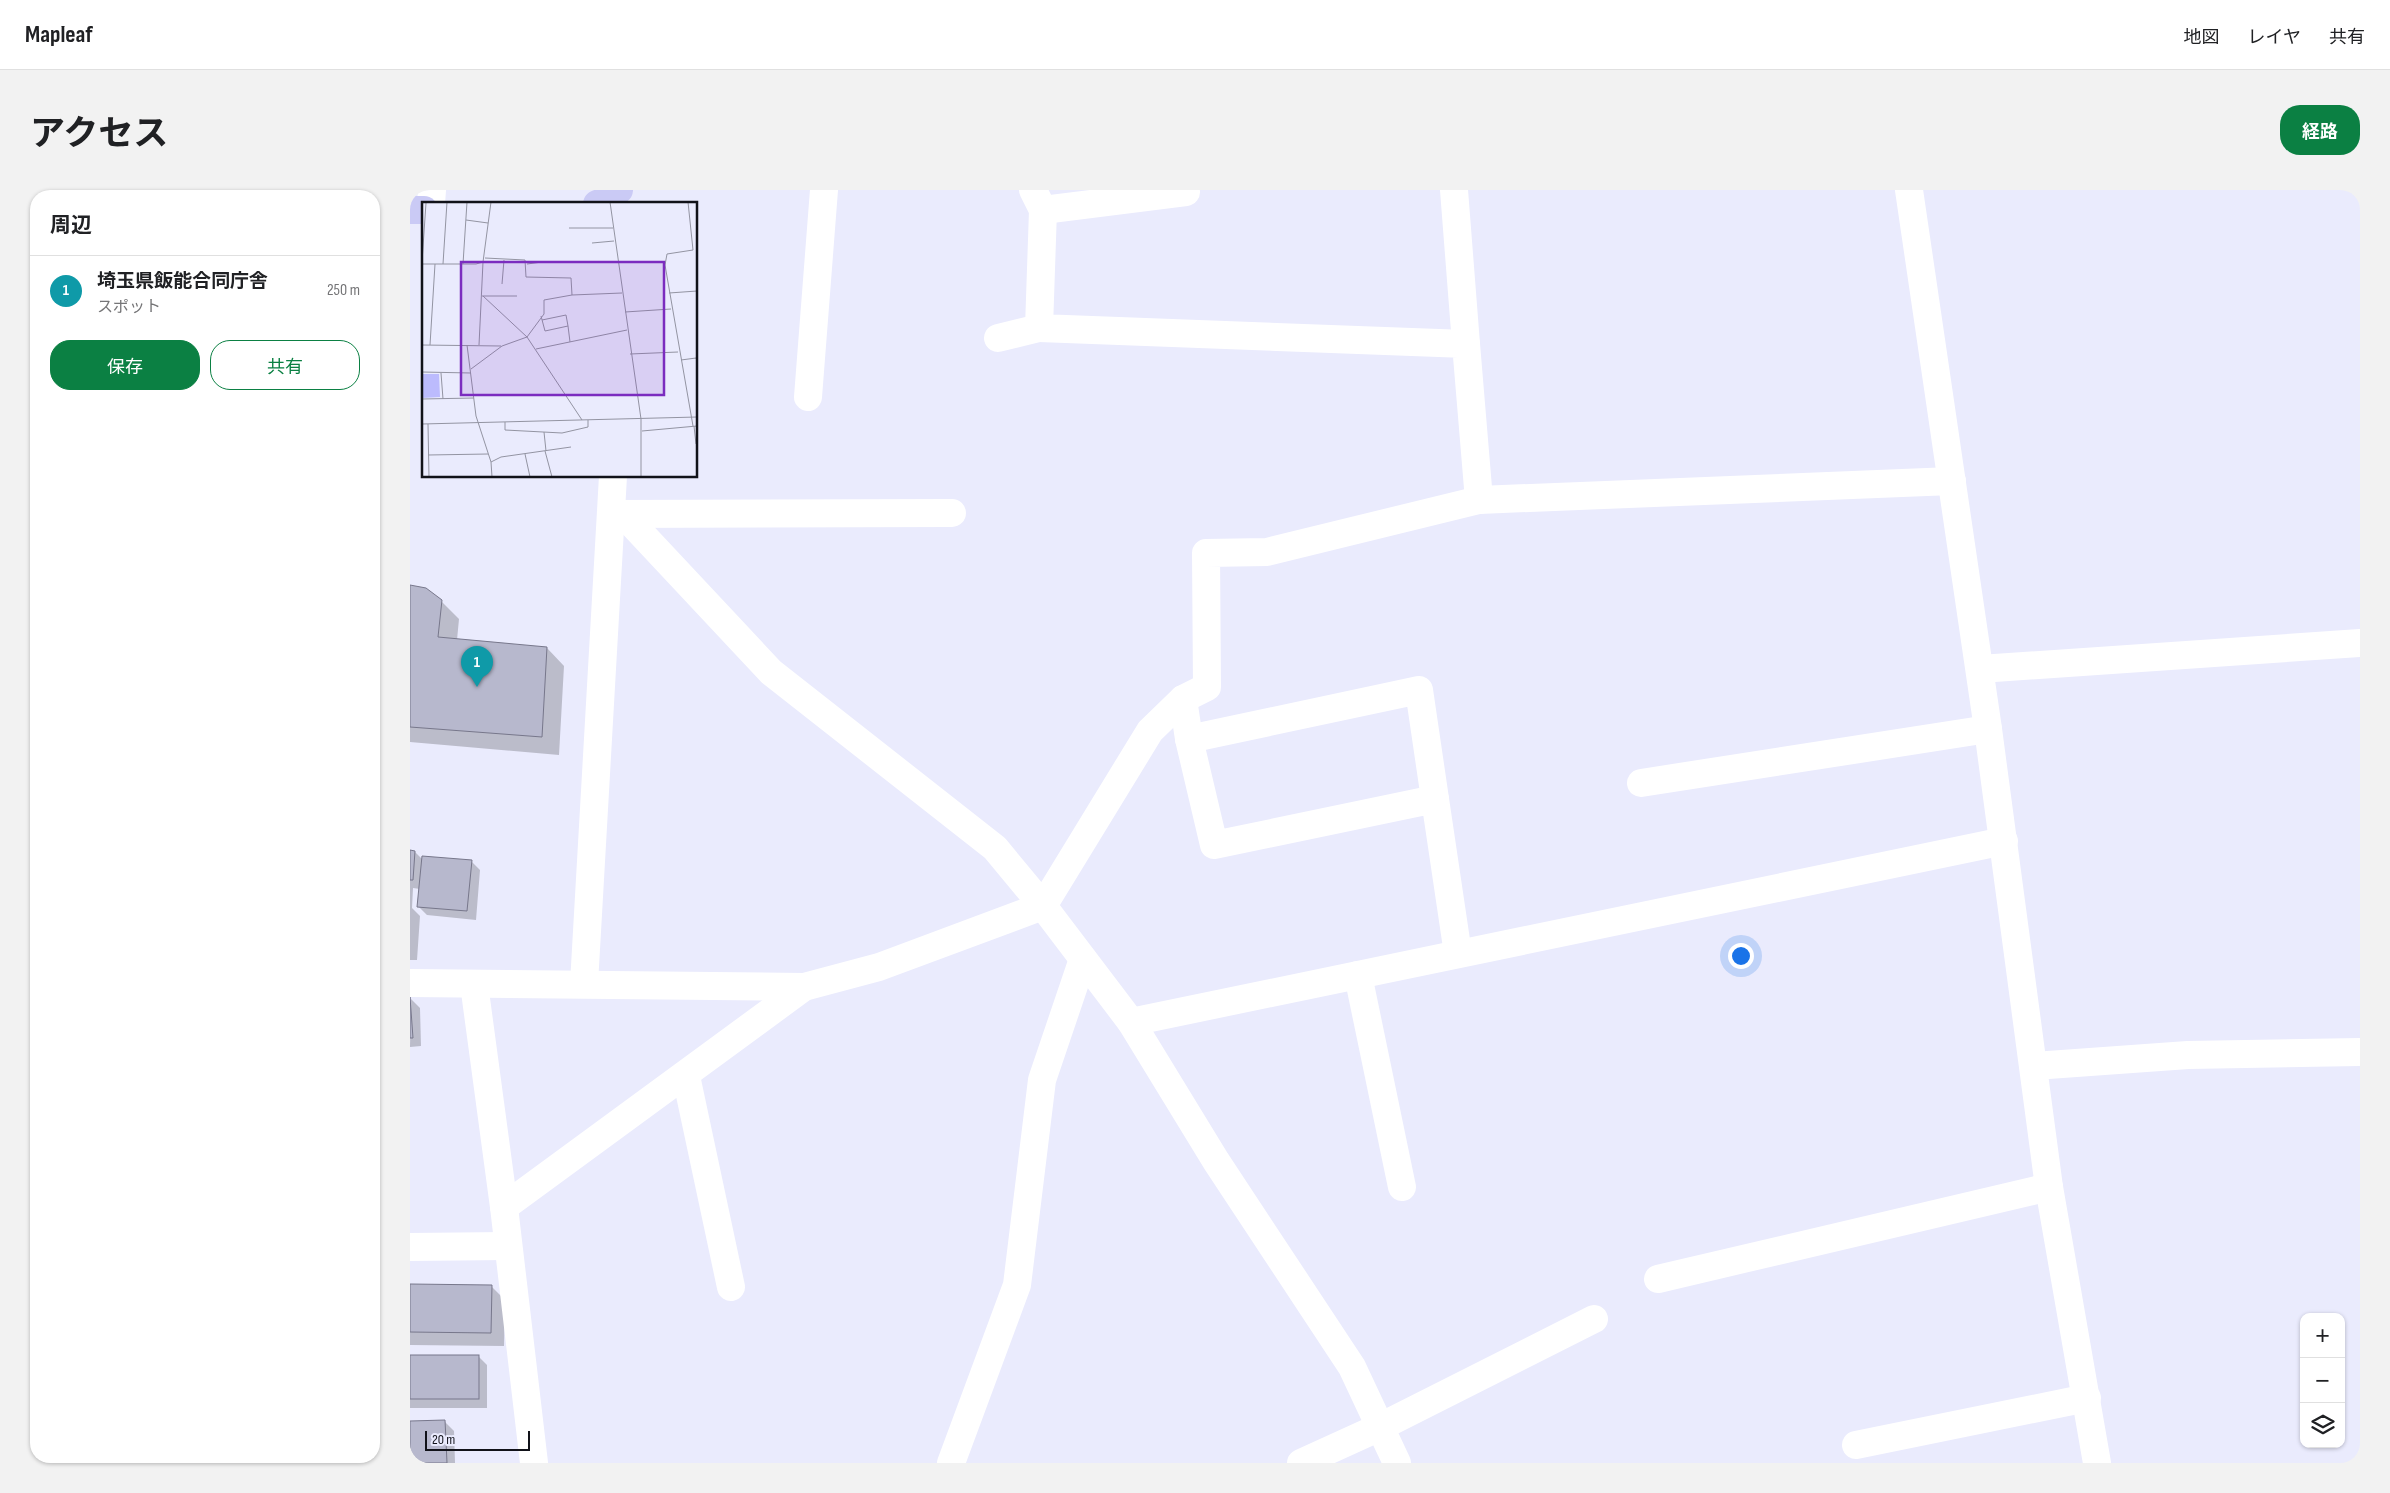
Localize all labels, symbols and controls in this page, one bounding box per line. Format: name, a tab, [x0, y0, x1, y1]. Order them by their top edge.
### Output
text: Mapleaf	[25, 20, 93, 49]
text: 地図	[2184, 27, 2220, 48]
text: レイヤ	[2248, 27, 2301, 48]
text: 共有	[2329, 27, 2365, 48]
button: 経路	[2280, 105, 2360, 155]
text: アクセス	[30, 113, 168, 156]
inset map	[422, 202, 698, 478]
text: 周辺	[50, 213, 92, 238]
text: 埼玉県飯能合同庁舎	[97, 270, 268, 293]
text: 1	[63, 281, 69, 300]
text: 250 m	[327, 281, 360, 300]
text: スポット	[97, 298, 161, 317]
button: 保存	[50, 340, 200, 390]
button: 共有	[210, 340, 360, 390]
pin: 1	[461, 646, 493, 687]
your location	[1728, 943, 1754, 969]
map controls	[2300, 1313, 2345, 1448]
button: +	[2300, 1313, 2345, 1358]
button: −	[2300, 1358, 2345, 1403]
button: layers	[2300, 1403, 2345, 1448]
scale bar	[425, 1428, 530, 1451]
text: 20 m	[432, 1431, 455, 1448]

